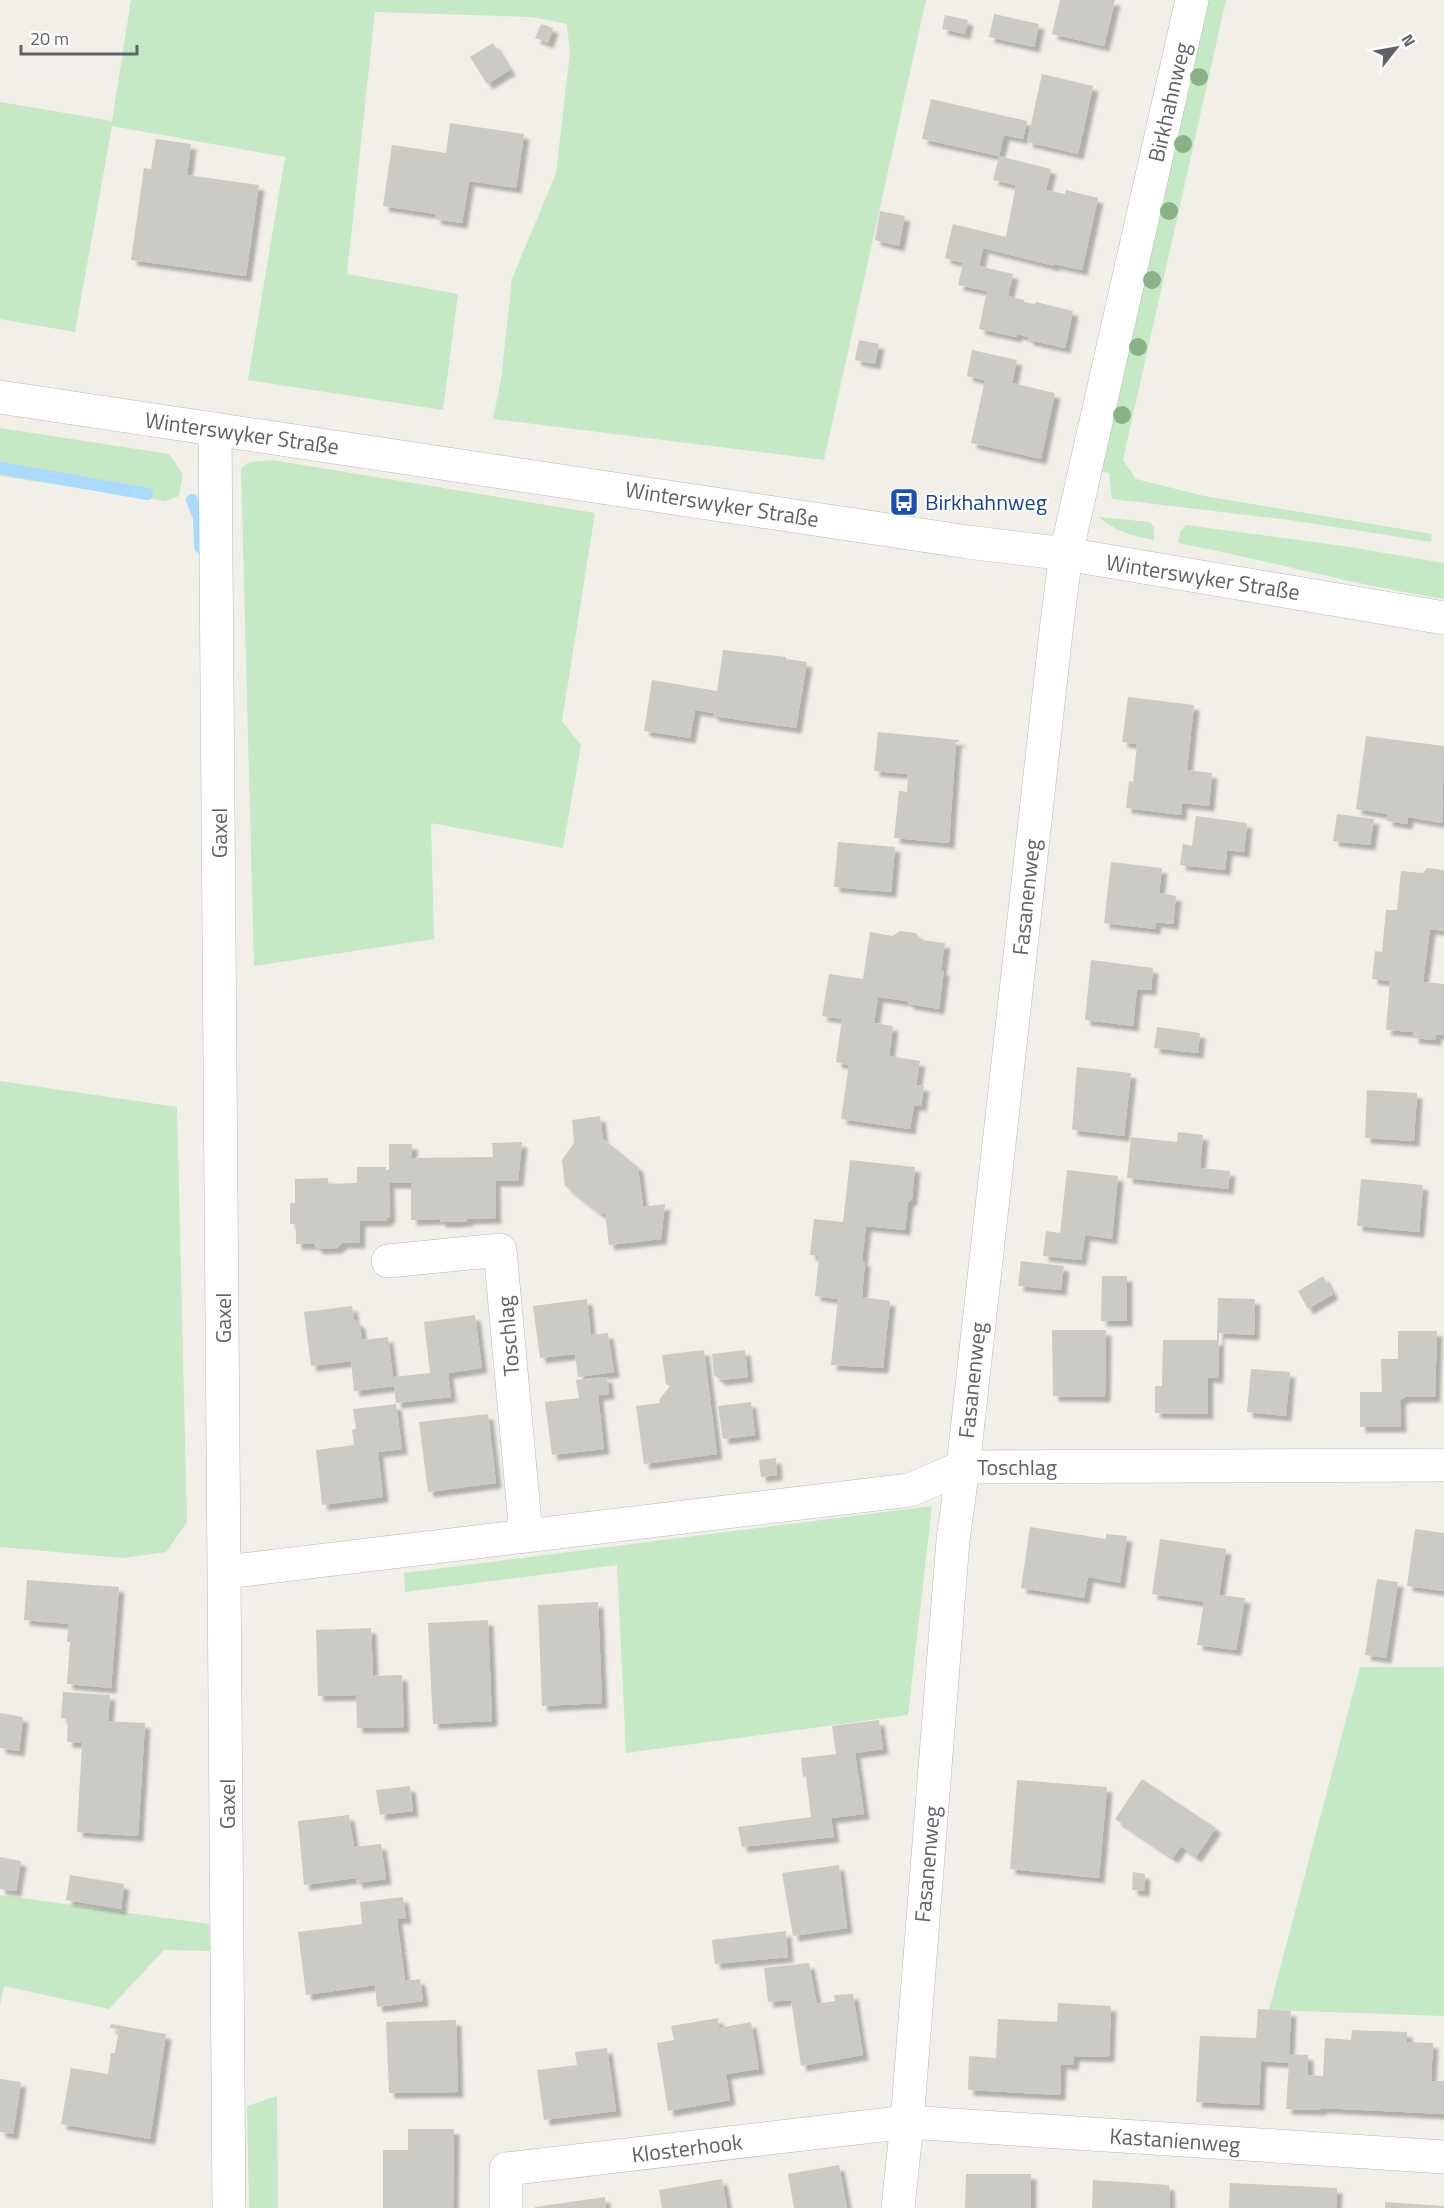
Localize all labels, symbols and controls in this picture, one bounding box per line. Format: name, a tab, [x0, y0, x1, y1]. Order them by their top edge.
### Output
scale bar	[21, 18, 136, 56]
north arrow	[1366, 18, 1426, 78]
text: 20 m	[30, 25, 69, 52]
text: N	[1396, 29, 1422, 51]
street label: Birkhahnweg	[1139, 39, 1199, 165]
street label: Winterswyker Straße	[143, 403, 341, 463]
street label: Winterswyker Straße	[623, 472, 821, 536]
place label: Birkhahnweg	[925, 485, 1047, 519]
bus stop icon: Birkhahnweg	[888, 486, 920, 518]
street label: Winterswyker Straße	[1104, 545, 1302, 609]
street label: Gaxel	[202, 808, 236, 858]
street label: Fasanenweg	[1003, 837, 1049, 957]
street label: Gaxel	[206, 1293, 240, 1343]
street label: Toschlag	[488, 1295, 528, 1377]
street label: Fasanenweg	[949, 1320, 995, 1440]
street label: Toschlag	[977, 1450, 1057, 1484]
street label: Gaxel	[210, 1779, 244, 1829]
street label: Fasanenweg	[905, 1804, 949, 1924]
street label: Kastanienweg	[1108, 2118, 1242, 2162]
street label: Klosterhook	[630, 2124, 745, 2172]

